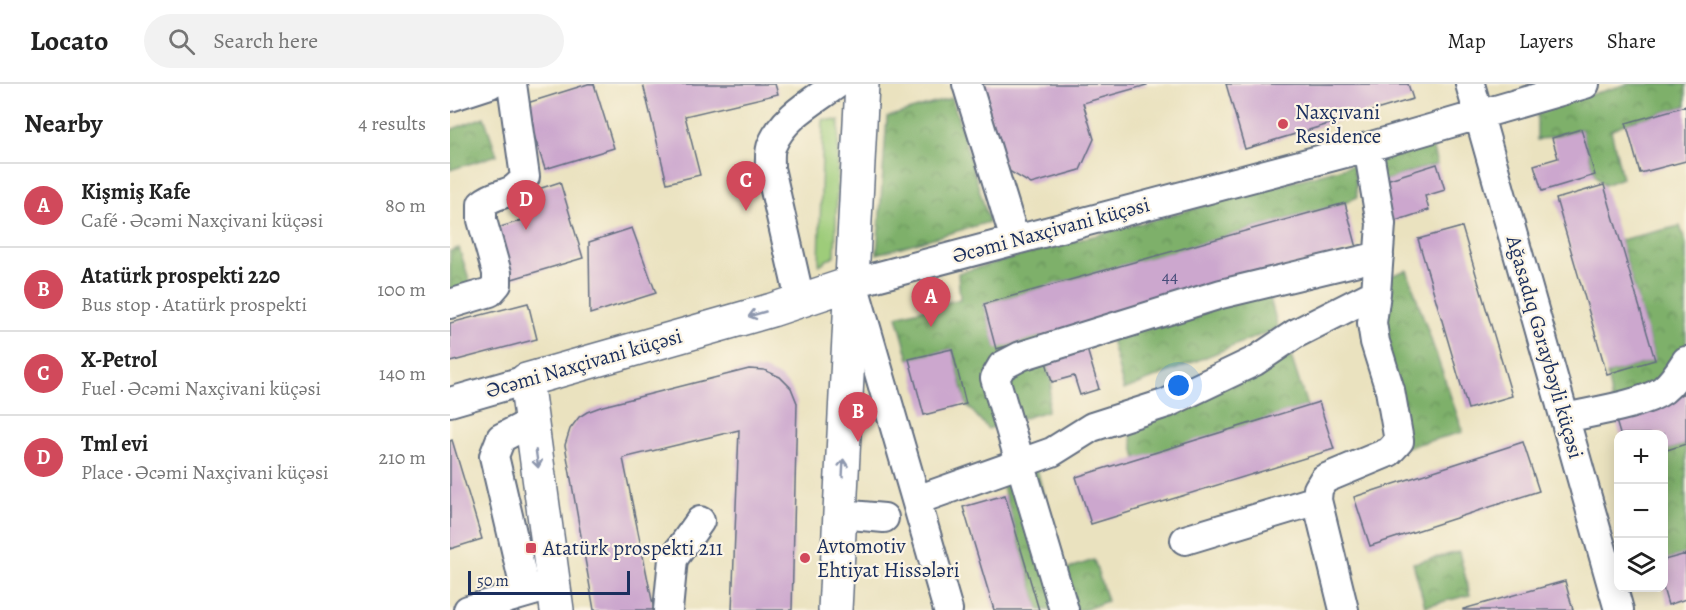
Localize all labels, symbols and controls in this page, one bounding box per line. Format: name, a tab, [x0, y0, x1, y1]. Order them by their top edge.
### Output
search box	[144, 14, 564, 68]
text: Locato	[30, 22, 108, 60]
icon: search	[165, 25, 198, 58]
text: Search here	[213, 26, 318, 56]
text: Map	[1447, 27, 1486, 55]
text: Layers	[1519, 27, 1574, 55]
text: Share	[1607, 27, 1656, 55]
place label: Naxçıvani Residence	[1295, 98, 1381, 150]
text: Nearby	[24, 106, 103, 141]
text: 4 results	[358, 110, 426, 137]
marker: Naxçıvani Residence	[1276, 117, 1290, 131]
pin: C	[726, 162, 766, 211]
text: Kişmiş Kafe	[81, 177, 191, 207]
pin: D	[506, 180, 546, 230]
street label: Əcəmi Naxçivani küçəsi	[949, 190, 1153, 270]
text: A	[37, 192, 50, 219]
text: 80 m	[385, 192, 426, 219]
text: Café · Əcəmi Naxçivani küçəsi	[81, 207, 323, 234]
street label: Ağasadıq Gəraybəyli küçəsi	[1499, 231, 1590, 462]
text: Atatürk prospekti 220	[81, 261, 280, 291]
house number: 44	[1162, 264, 1178, 288]
text: B	[37, 276, 50, 303]
text: 100 m	[377, 276, 426, 303]
pin: A	[912, 278, 950, 327]
text: Bus stop · Atatürk prospekti	[81, 291, 307, 318]
one-way arrow	[748, 309, 767, 320]
street label: Əcəmi Naxçivani küçəsi	[483, 322, 686, 404]
text: X-Petrol	[81, 345, 157, 375]
text: C	[37, 360, 50, 387]
text: 140 m	[379, 360, 426, 387]
your location	[1164, 371, 1193, 400]
text: Fuel · Əcəmi Naxçivani küçəsi	[81, 375, 321, 402]
pin: B	[838, 392, 878, 442]
text: Tml evi	[81, 429, 148, 459]
map controls	[1614, 430, 1668, 592]
button: +	[1614, 430, 1668, 484]
text: D	[37, 444, 50, 471]
text: 210 m	[378, 444, 426, 471]
one-way arrow	[531, 448, 542, 468]
one-way arrow	[837, 458, 848, 478]
text: Place · Əcəmi Naxçivani küçəsi	[81, 459, 329, 486]
button: −	[1614, 484, 1668, 538]
place label: Avtomotiv Ehtiyat Hissələri	[816, 532, 960, 584]
place label: Atatürk prospekti 211	[542, 534, 723, 562]
button: layers	[1614, 538, 1668, 592]
marker: Atatürk prospekti 211	[524, 541, 538, 555]
marker: Avtomotiv Ehtiyat Hissələri	[798, 551, 812, 565]
scale bar	[468, 568, 630, 596]
text: 50 m	[477, 570, 509, 592]

